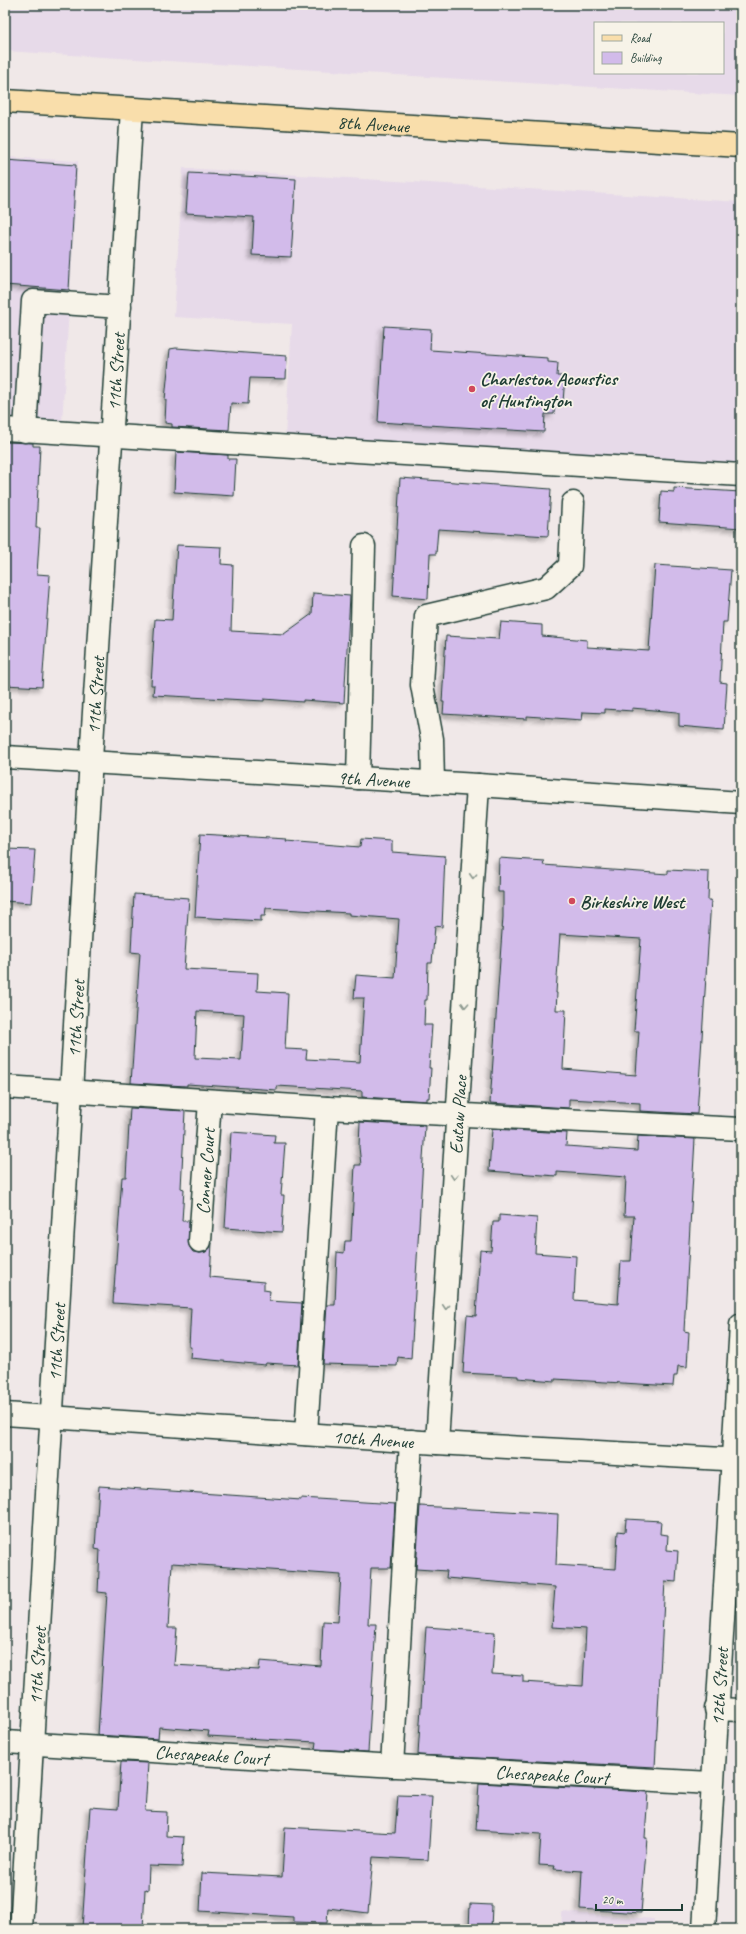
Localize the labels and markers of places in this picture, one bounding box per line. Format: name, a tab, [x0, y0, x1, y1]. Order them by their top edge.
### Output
place label: Charleston Acoustics of Huntington	[480, 367, 619, 413]
marker: Charleston Acoustics of Huntington	[467, 384, 477, 394]
place label: Birkeshire West	[580, 890, 686, 914]
marker: Birkeshire West	[567, 896, 577, 906]

